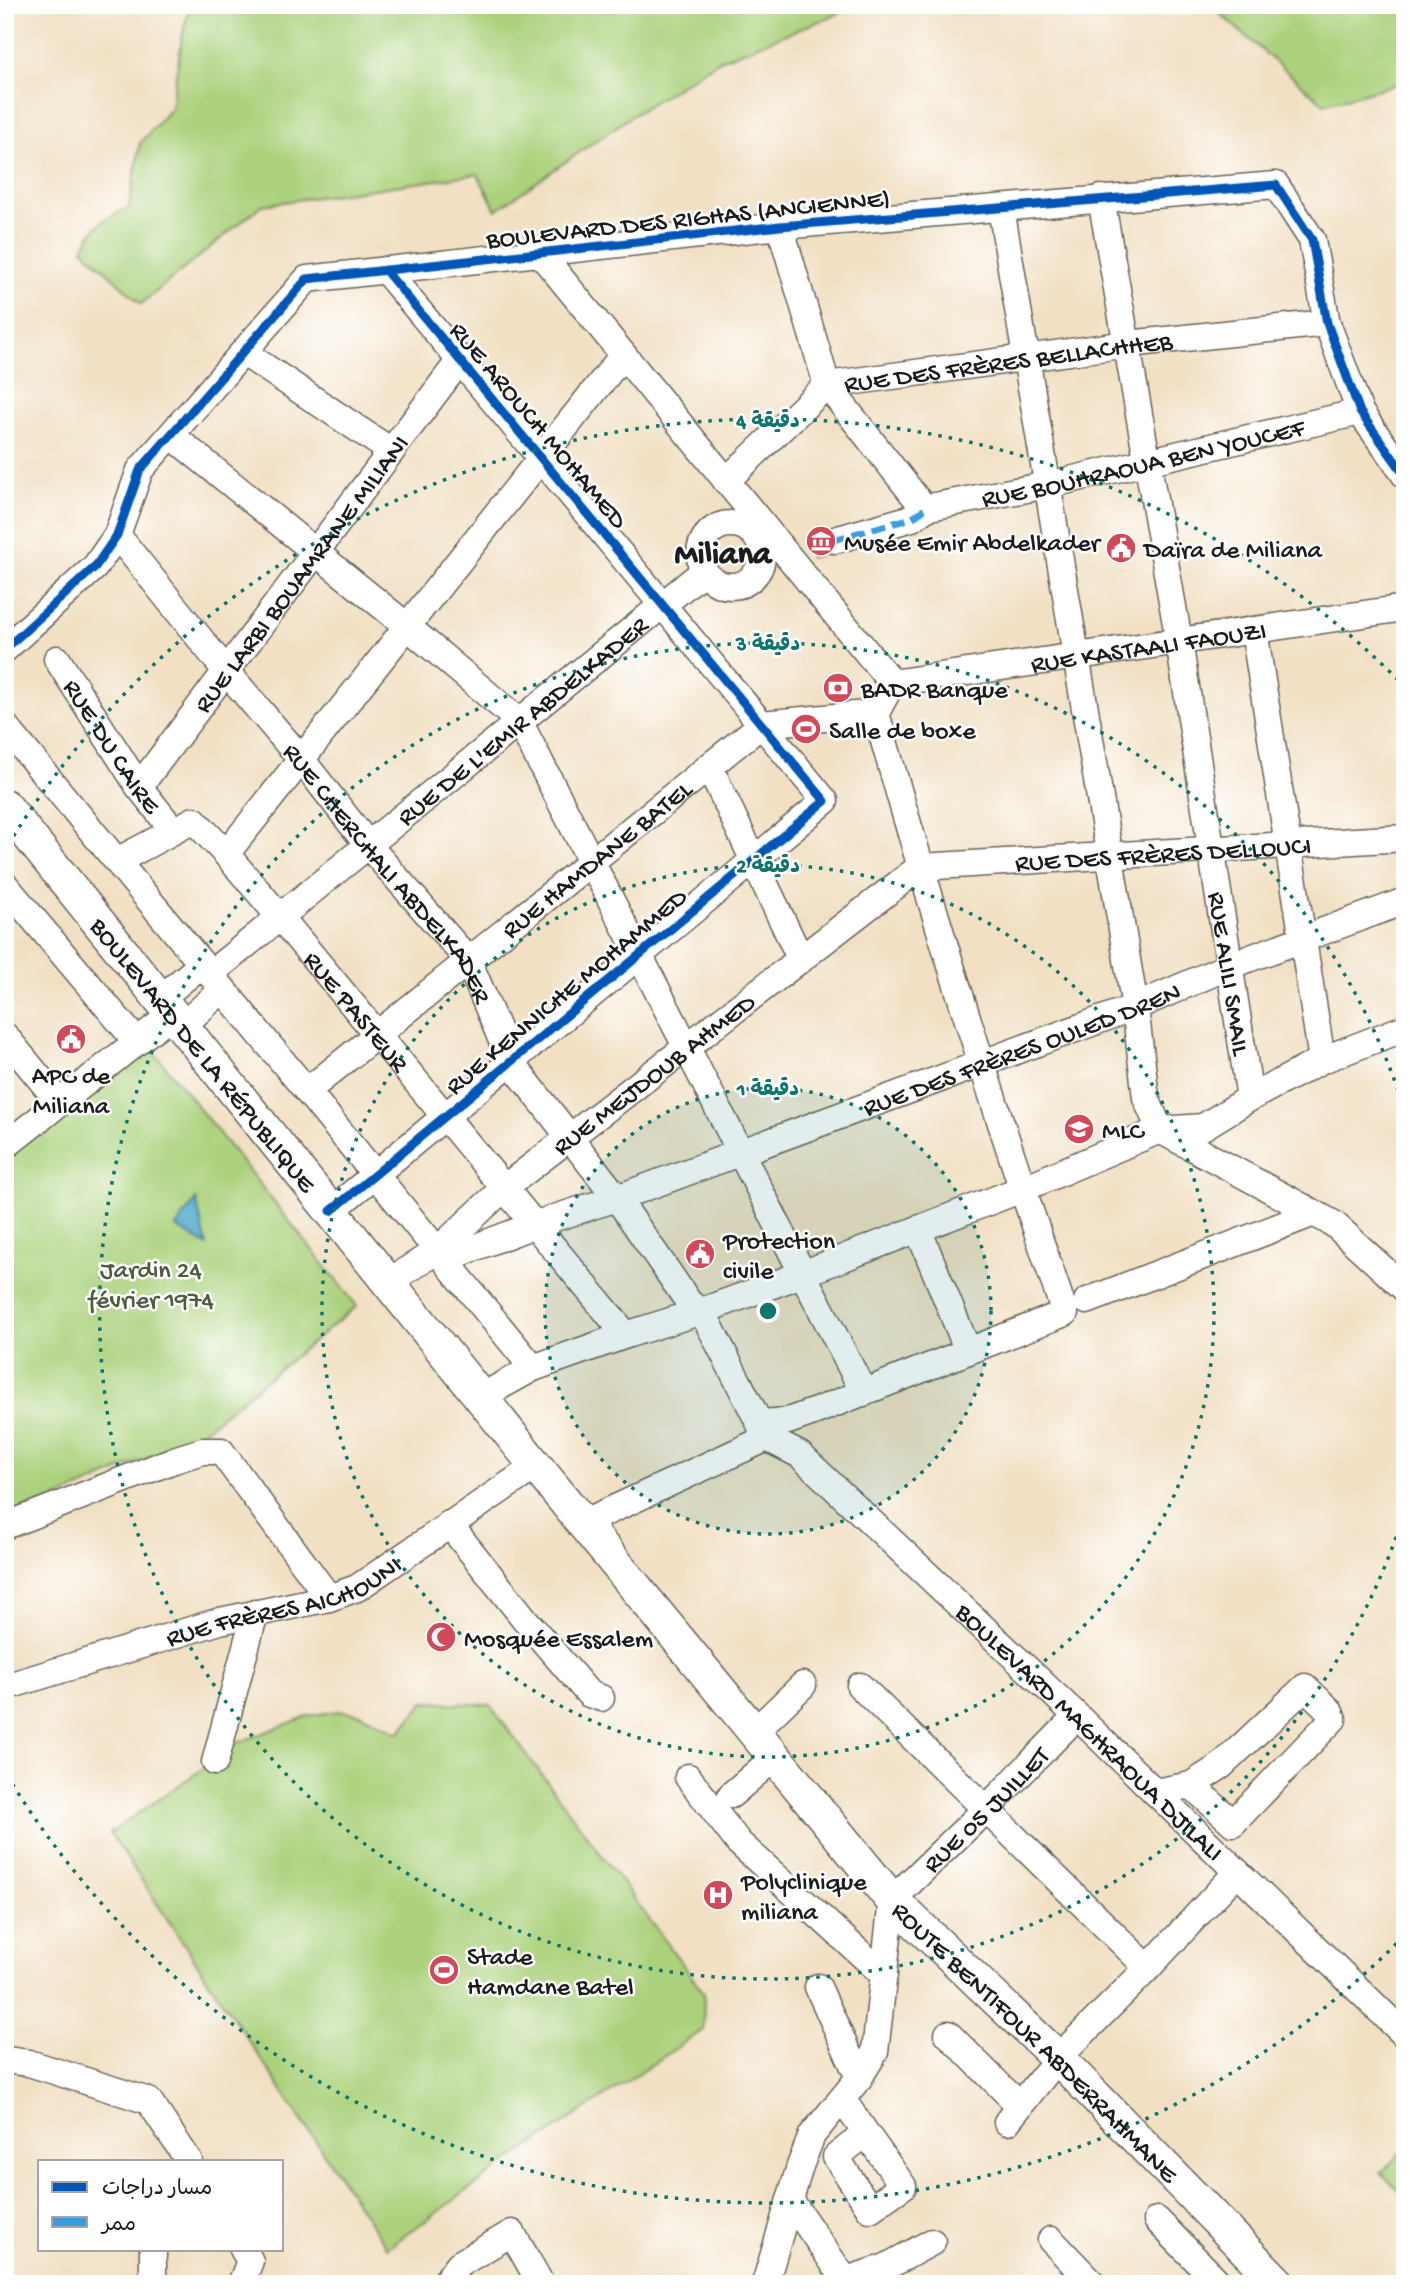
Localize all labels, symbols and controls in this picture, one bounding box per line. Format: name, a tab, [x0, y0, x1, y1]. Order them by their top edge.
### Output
street label: BOULEVARD DES RIGHAS (ANCIENNE)	[484, 185, 892, 258]
street label: RUE AROUCH MOHAMED	[441, 317, 632, 537]
street label: RUE DES FRÈRES BELLACHHEB	[843, 328, 1175, 402]
text: 4 دقيقة	[735, 409, 800, 436]
street label: RUE BOUHRAOUA BEN YOUCEF	[980, 414, 1310, 517]
street label: RUE LARBI BOUAMRANE MILIANI	[189, 430, 418, 721]
museum icon: Musée Emir Abdelkader	[804, 524, 838, 558]
place label: Musée Emir Abdelkader	[844, 530, 1103, 561]
public building icon: Daïra de Miliana	[1104, 531, 1138, 565]
district label: Miliana	[675, 537, 773, 575]
place label: Daïra de Miliana	[1142, 537, 1323, 568]
street label: RUE DE L'EMIR ABDELKADER	[393, 611, 657, 835]
street label: RUE KASTAALI FAOUZI	[1029, 617, 1269, 683]
text: 3 دقيقة	[735, 632, 800, 659]
bank icon: BADR Banque	[821, 671, 855, 705]
street label: RUE DU CAIRE	[54, 675, 166, 822]
place label: BADR Banque	[860, 677, 1008, 708]
sports icon: Salle de boxe	[789, 712, 823, 746]
place label: Salle de boxe	[829, 718, 976, 749]
street label: RUE CHERCHALI ABDELKADER	[274, 738, 496, 1010]
street label: RUE HAMDANE BATEL	[497, 775, 701, 948]
street label: RUE DES FRÈRES DELLOUCI	[1014, 833, 1313, 881]
text: 2 دقيقة	[736, 854, 800, 881]
street label: RUE KENNICHE MOHAMMED	[441, 883, 695, 1104]
street label: RUE ALILI SMAIL	[1198, 890, 1254, 1059]
street label: BOULEVARD DE LA RÉPUBLIQUE	[80, 912, 321, 1201]
street label: RUE PASTEUR	[295, 946, 414, 1081]
street label: RUE DES FRÈRES OULED DREN	[860, 978, 1187, 1126]
street label: RUE MEJDOUB AHMED	[548, 989, 763, 1165]
public building icon: APC de Miliana	[54, 1022, 88, 1056]
place label: APC de Miliana	[32, 1063, 111, 1124]
text: 1 دقيقة	[736, 1077, 799, 1104]
school or university icon: MLC	[1062, 1112, 1096, 1146]
place label: MLC	[1102, 1118, 1146, 1149]
place label: Protection civile	[722, 1228, 836, 1289]
public building icon: Protection civile	[683, 1237, 717, 1271]
park label: Jardin 24 février 1974	[87, 1257, 214, 1318]
centre of rings	[756, 1299, 780, 1323]
street label: RUE FRÈRES AICHOUNI	[163, 1551, 409, 1657]
street label: BOULEVARD MAGHRAOUA DJILALI	[946, 1598, 1228, 1870]
mosque icon: Mosquée Essalem	[424, 1620, 458, 1654]
place label: Mosquée Essalem	[464, 1626, 653, 1657]
street label: RUE 05 JUILLET	[918, 1742, 1059, 1881]
place label: Polyclinique miliana	[740, 1869, 867, 1930]
hospital icon: Polyclinique miliana	[701, 1878, 735, 1912]
street label: ROUTE BENTIFOUR ABDERRAHMANE	[883, 1897, 1183, 2192]
place label: Stade Hamdane Batel	[467, 1944, 634, 2005]
sports icon: Stade Hamdane Batel	[427, 1953, 461, 1987]
legend	[38, 2160, 284, 2250]
text: مسار دراجات	[102, 2178, 212, 2203]
text: ممر	[100, 2214, 136, 2239]

